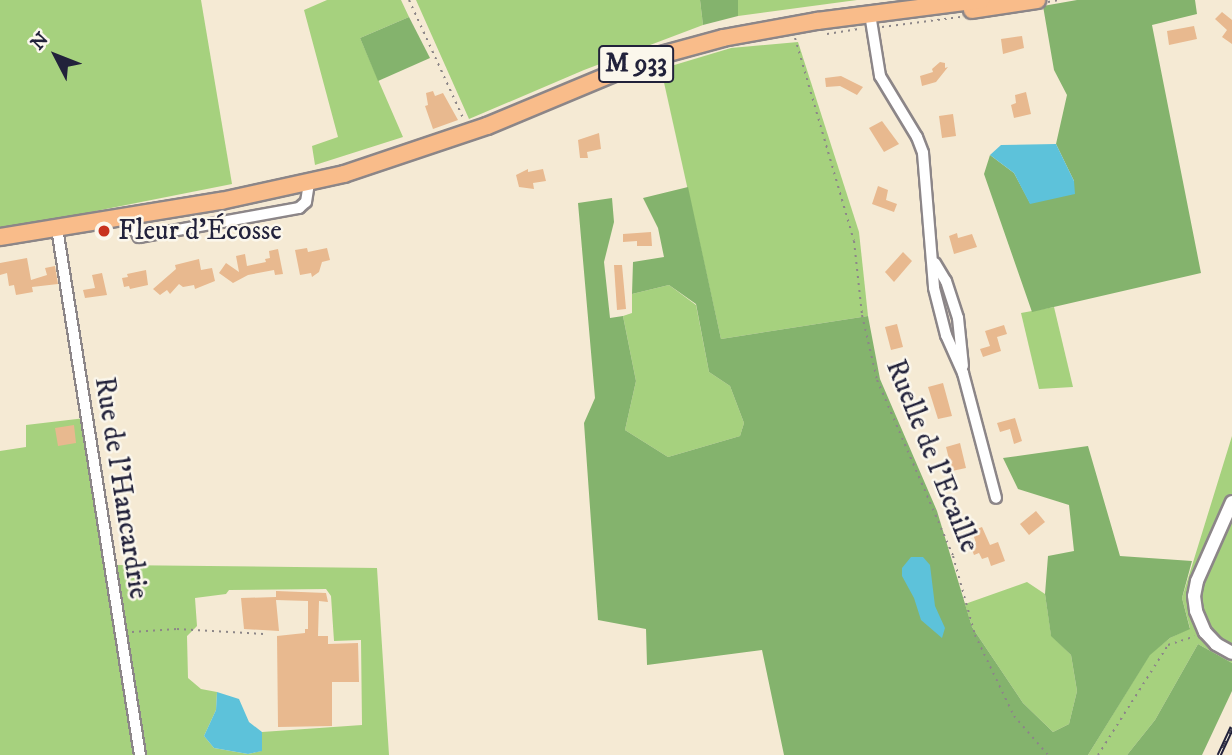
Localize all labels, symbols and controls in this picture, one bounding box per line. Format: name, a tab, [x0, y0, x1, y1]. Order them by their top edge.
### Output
north arrow	[21, 21, 91, 91]
text: N	[26, 28, 54, 55]
road number: M 933	[598, 41, 674, 86]
place label: Fleur d'Écosse	[118, 214, 282, 248]
marker: Fleur d'Écosse	[96, 223, 112, 239]
street label: Ruelle de l'Ecaille	[878, 355, 986, 557]
street label: Rue de l'Hancardrie	[87, 375, 155, 601]

